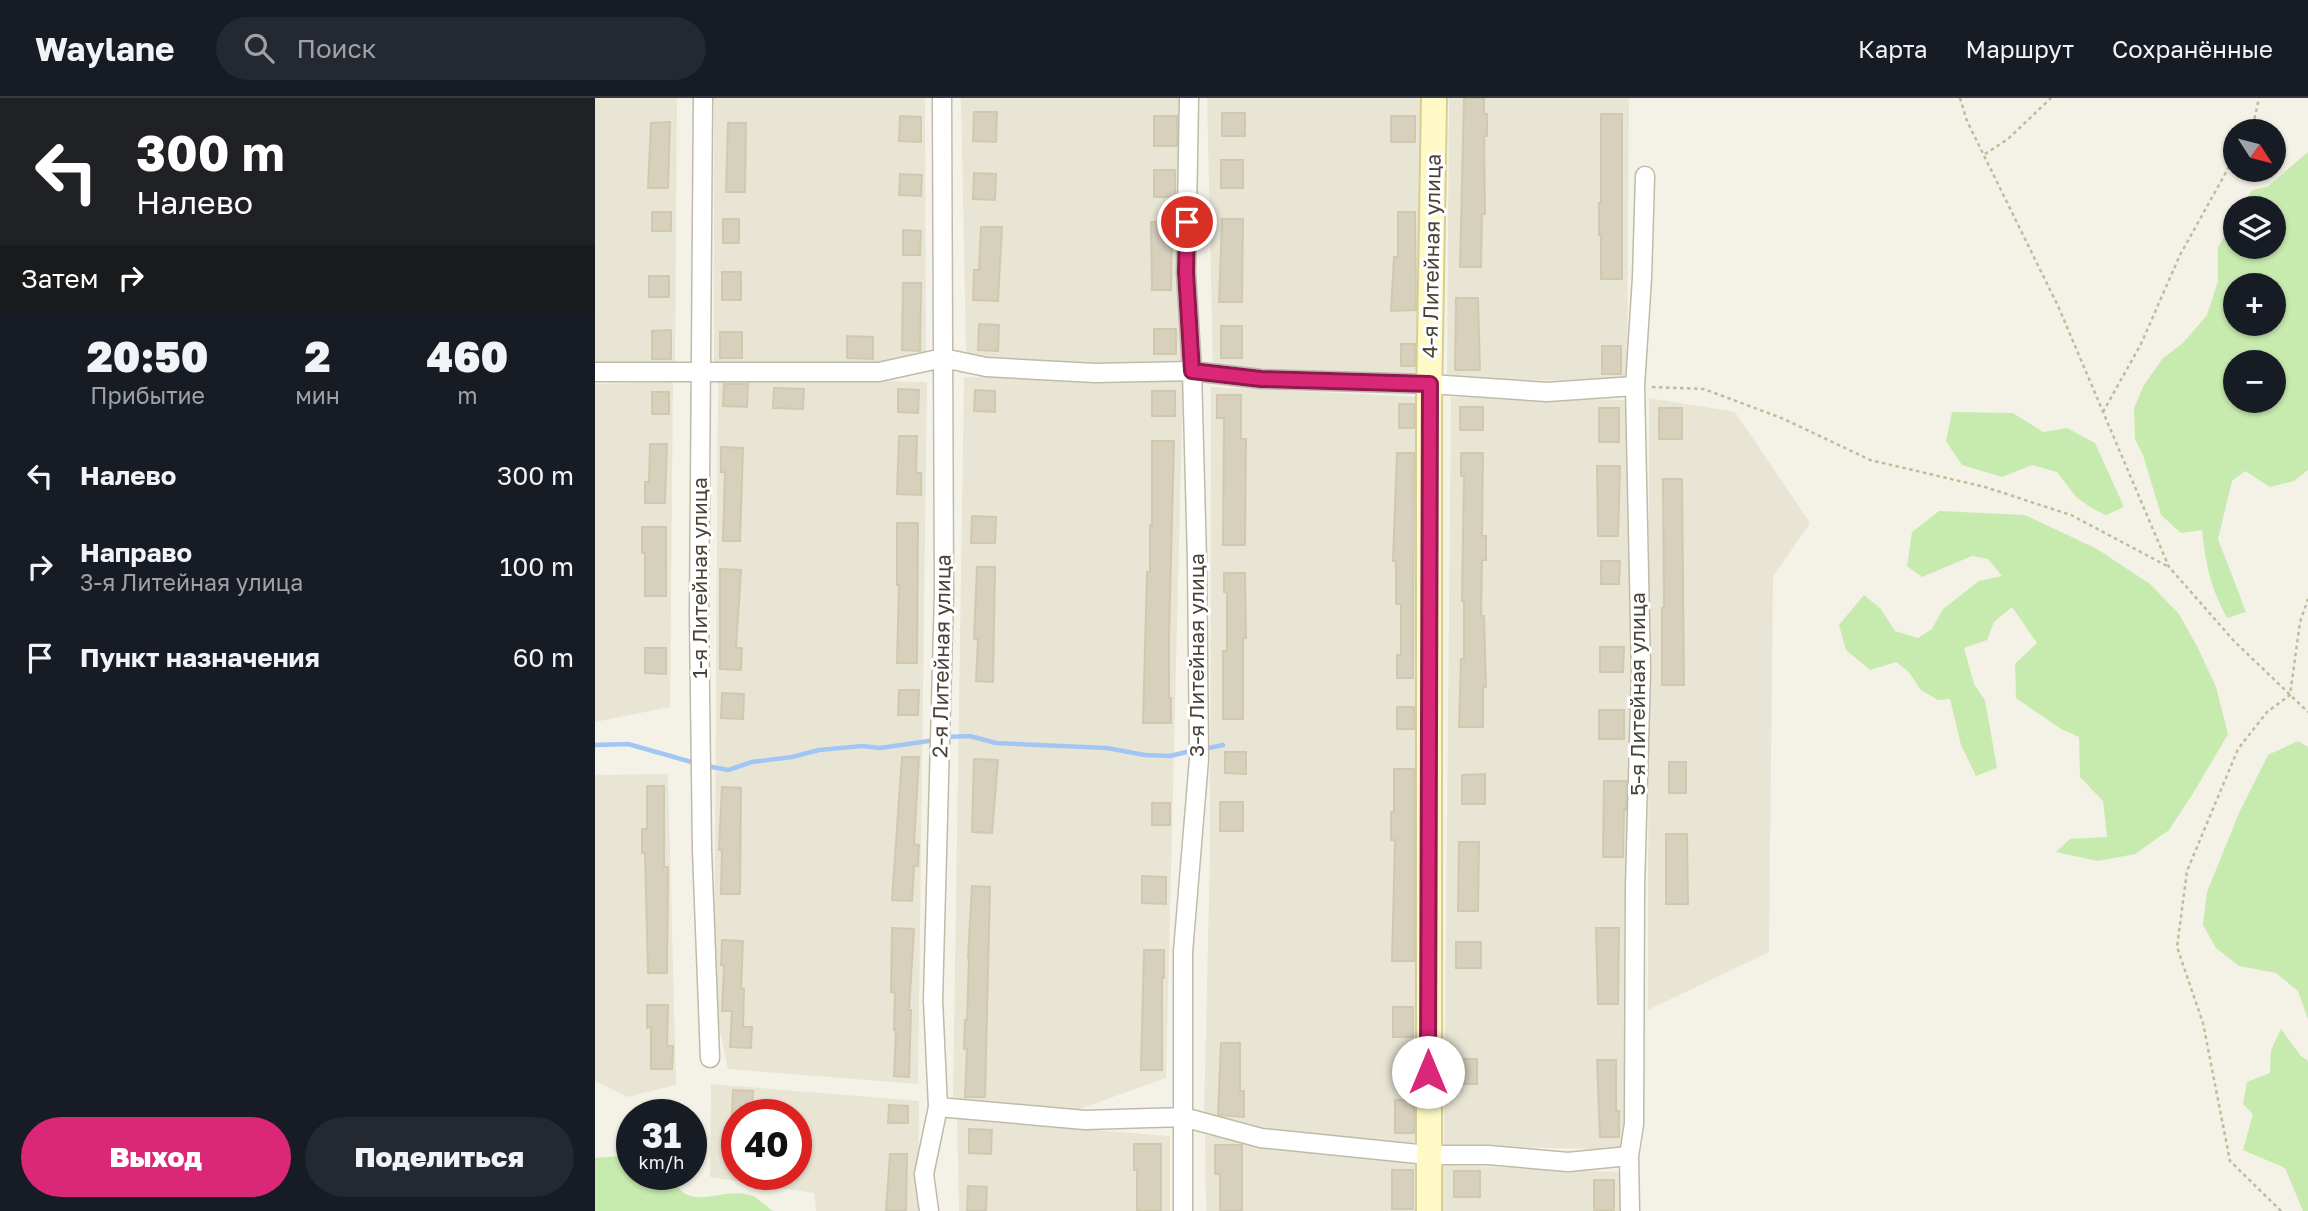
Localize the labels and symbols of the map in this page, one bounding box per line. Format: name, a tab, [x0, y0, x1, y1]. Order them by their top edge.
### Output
north arrow	[2223, 119, 2285, 182]
street label: 4-я Литейная улица	[1416, 154, 1446, 358]
pin	[1157, 192, 1217, 252]
street label: 1-я Литейная улица	[686, 477, 712, 679]
street label: 3-я Литейная улица	[1183, 553, 1209, 757]
street label: 2-я Литейная улица	[926, 554, 956, 758]
street label: 5-я Литейная улица	[1624, 592, 1650, 796]
position arrow	[1391, 1035, 1465, 1109]
speed limit sign: 40	[721, 1099, 812, 1190]

